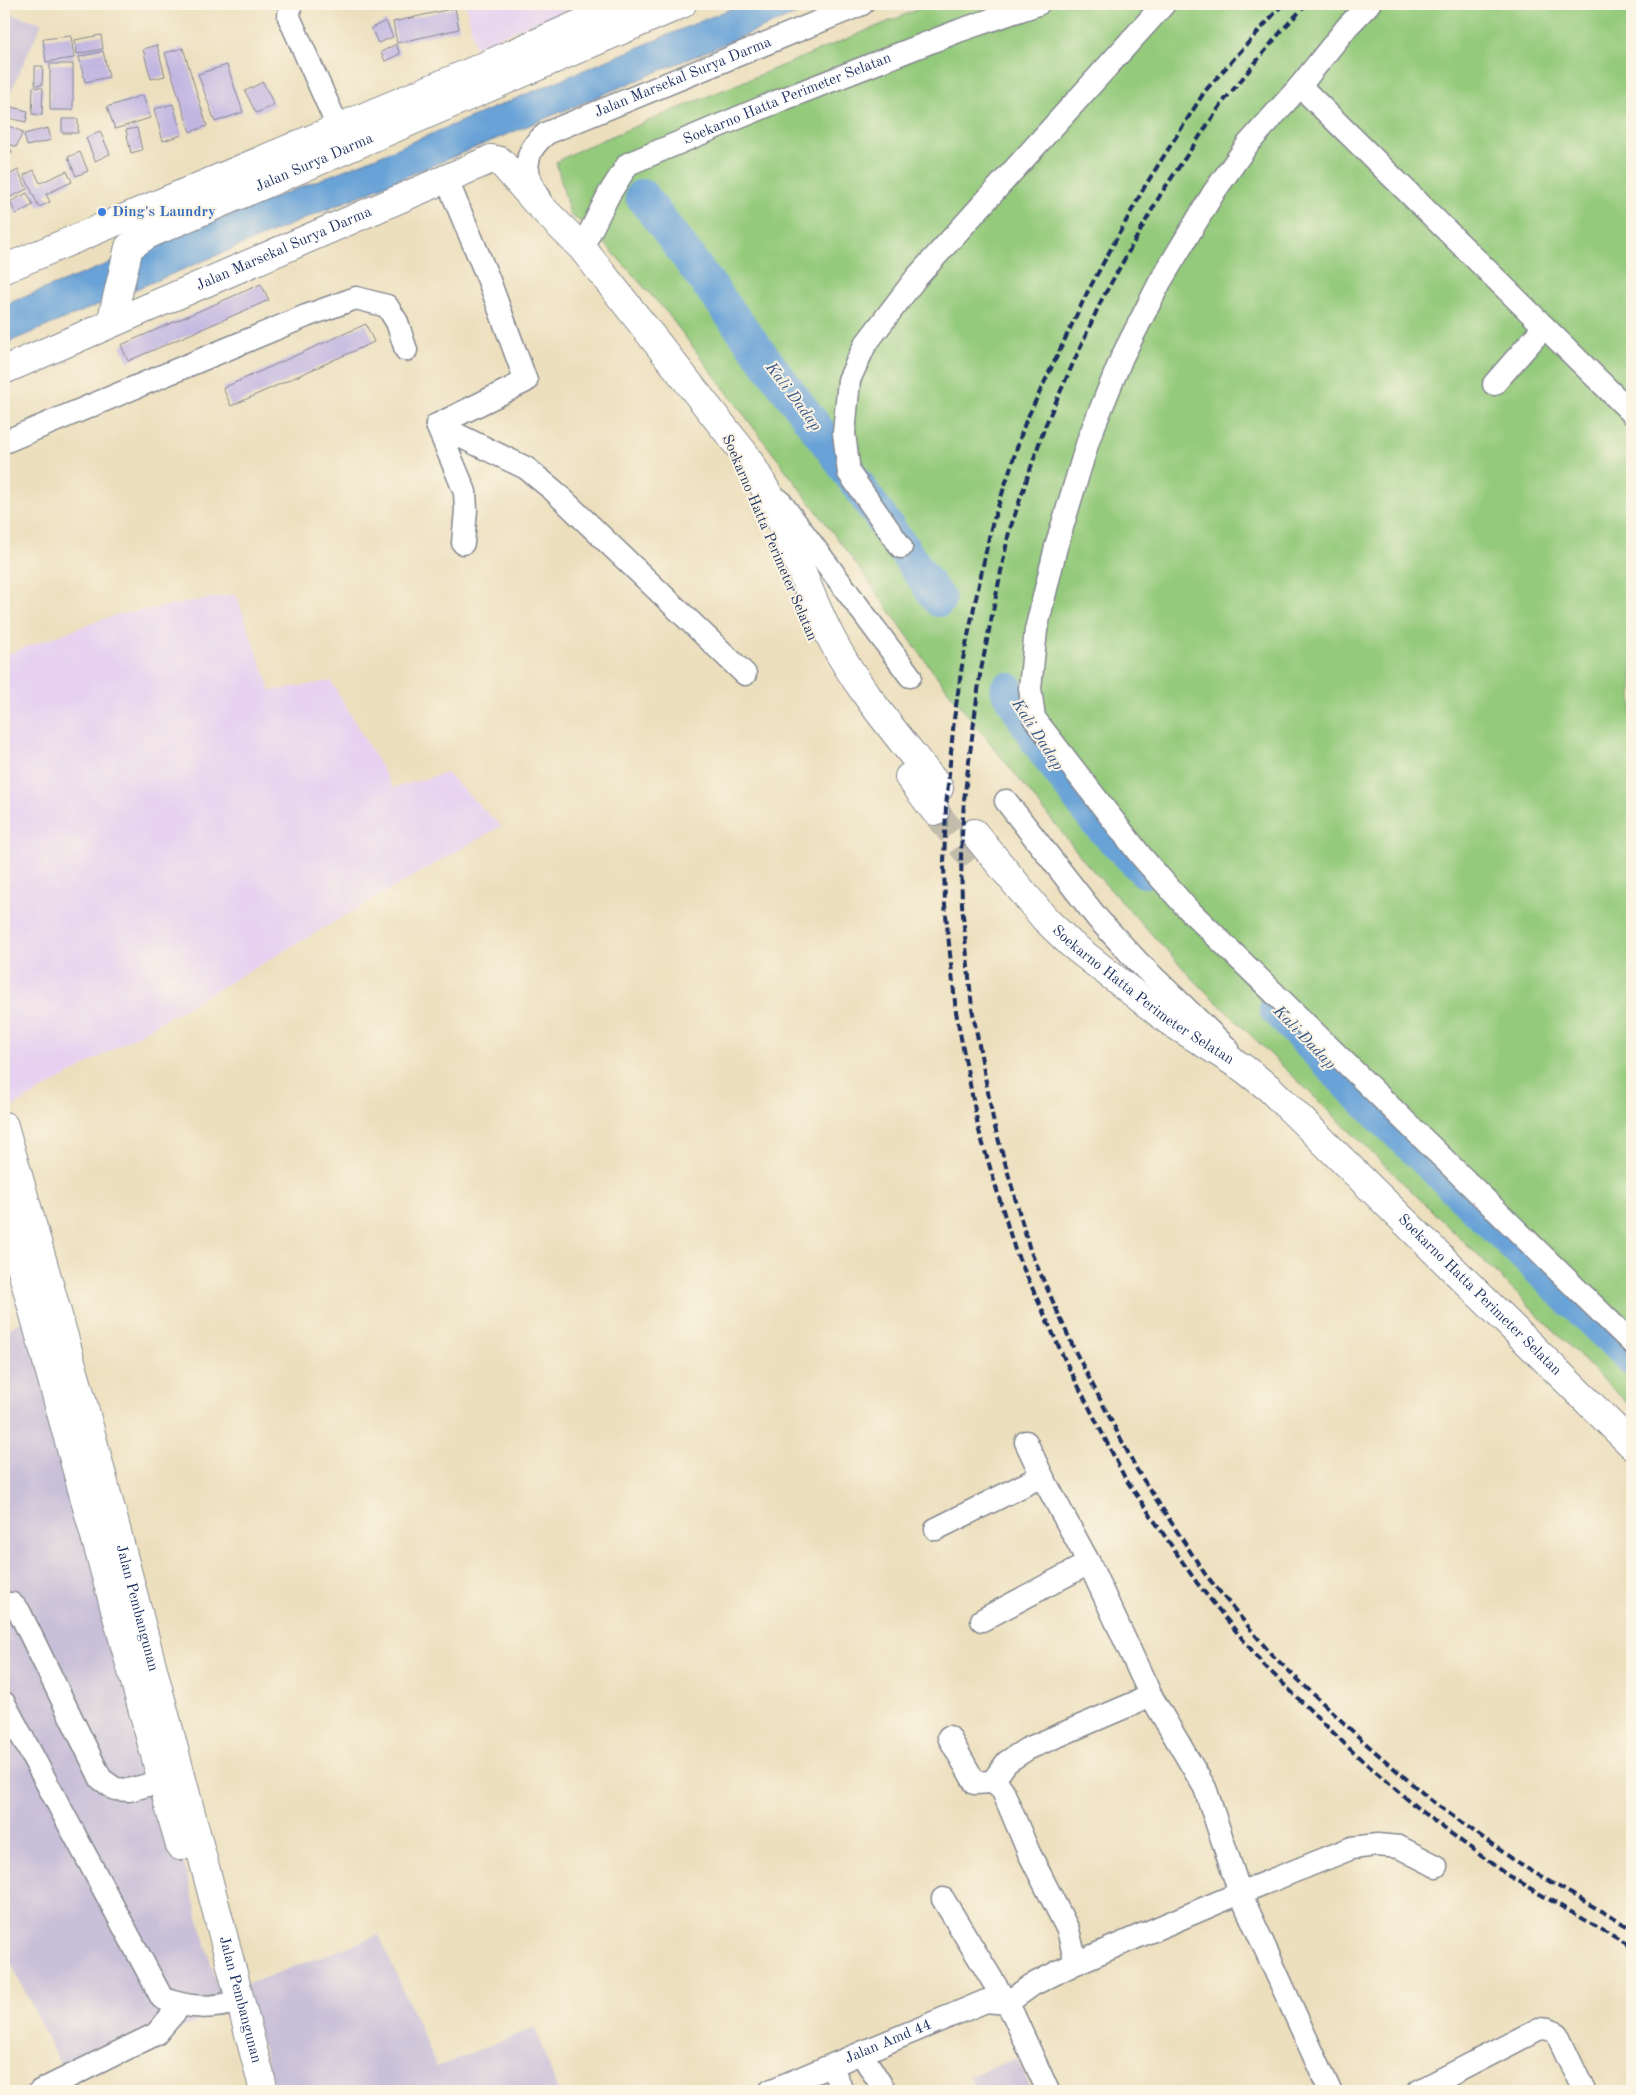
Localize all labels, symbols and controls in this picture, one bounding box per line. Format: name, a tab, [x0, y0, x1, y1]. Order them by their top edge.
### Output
street label: Jalan Marsekal Surya Darma	[592, 34, 774, 120]
street label: Soekarno Hatta Perimeter Selatan	[681, 50, 893, 147]
street label: Jalan Surya Darma	[253, 131, 376, 195]
street label: Jalan Marsekal Surya Darma	[194, 204, 374, 293]
place label: Ding's Laundry	[112, 205, 216, 220]
marker: Ding's Laundry	[96, 206, 108, 218]
water label: Kali Dadap	[762, 359, 824, 435]
street label: Soekarno Hatta Perimeter Selatan	[719, 433, 819, 643]
water label: Kali Dadap	[1008, 696, 1066, 774]
street label: Soekarno Hatta Perimeter Selatan	[1049, 923, 1236, 1068]
water label: Kali Dadap	[1269, 1002, 1338, 1073]
street label: Soekarno Hatta Perimeter Selatan	[1395, 1212, 1564, 1378]
street label: Jalan Pembangunan	[113, 1543, 161, 1673]
street label: Jalan Pembangunan	[216, 1935, 264, 2065]
street label: Jalan Amd 44	[843, 2017, 934, 2066]

